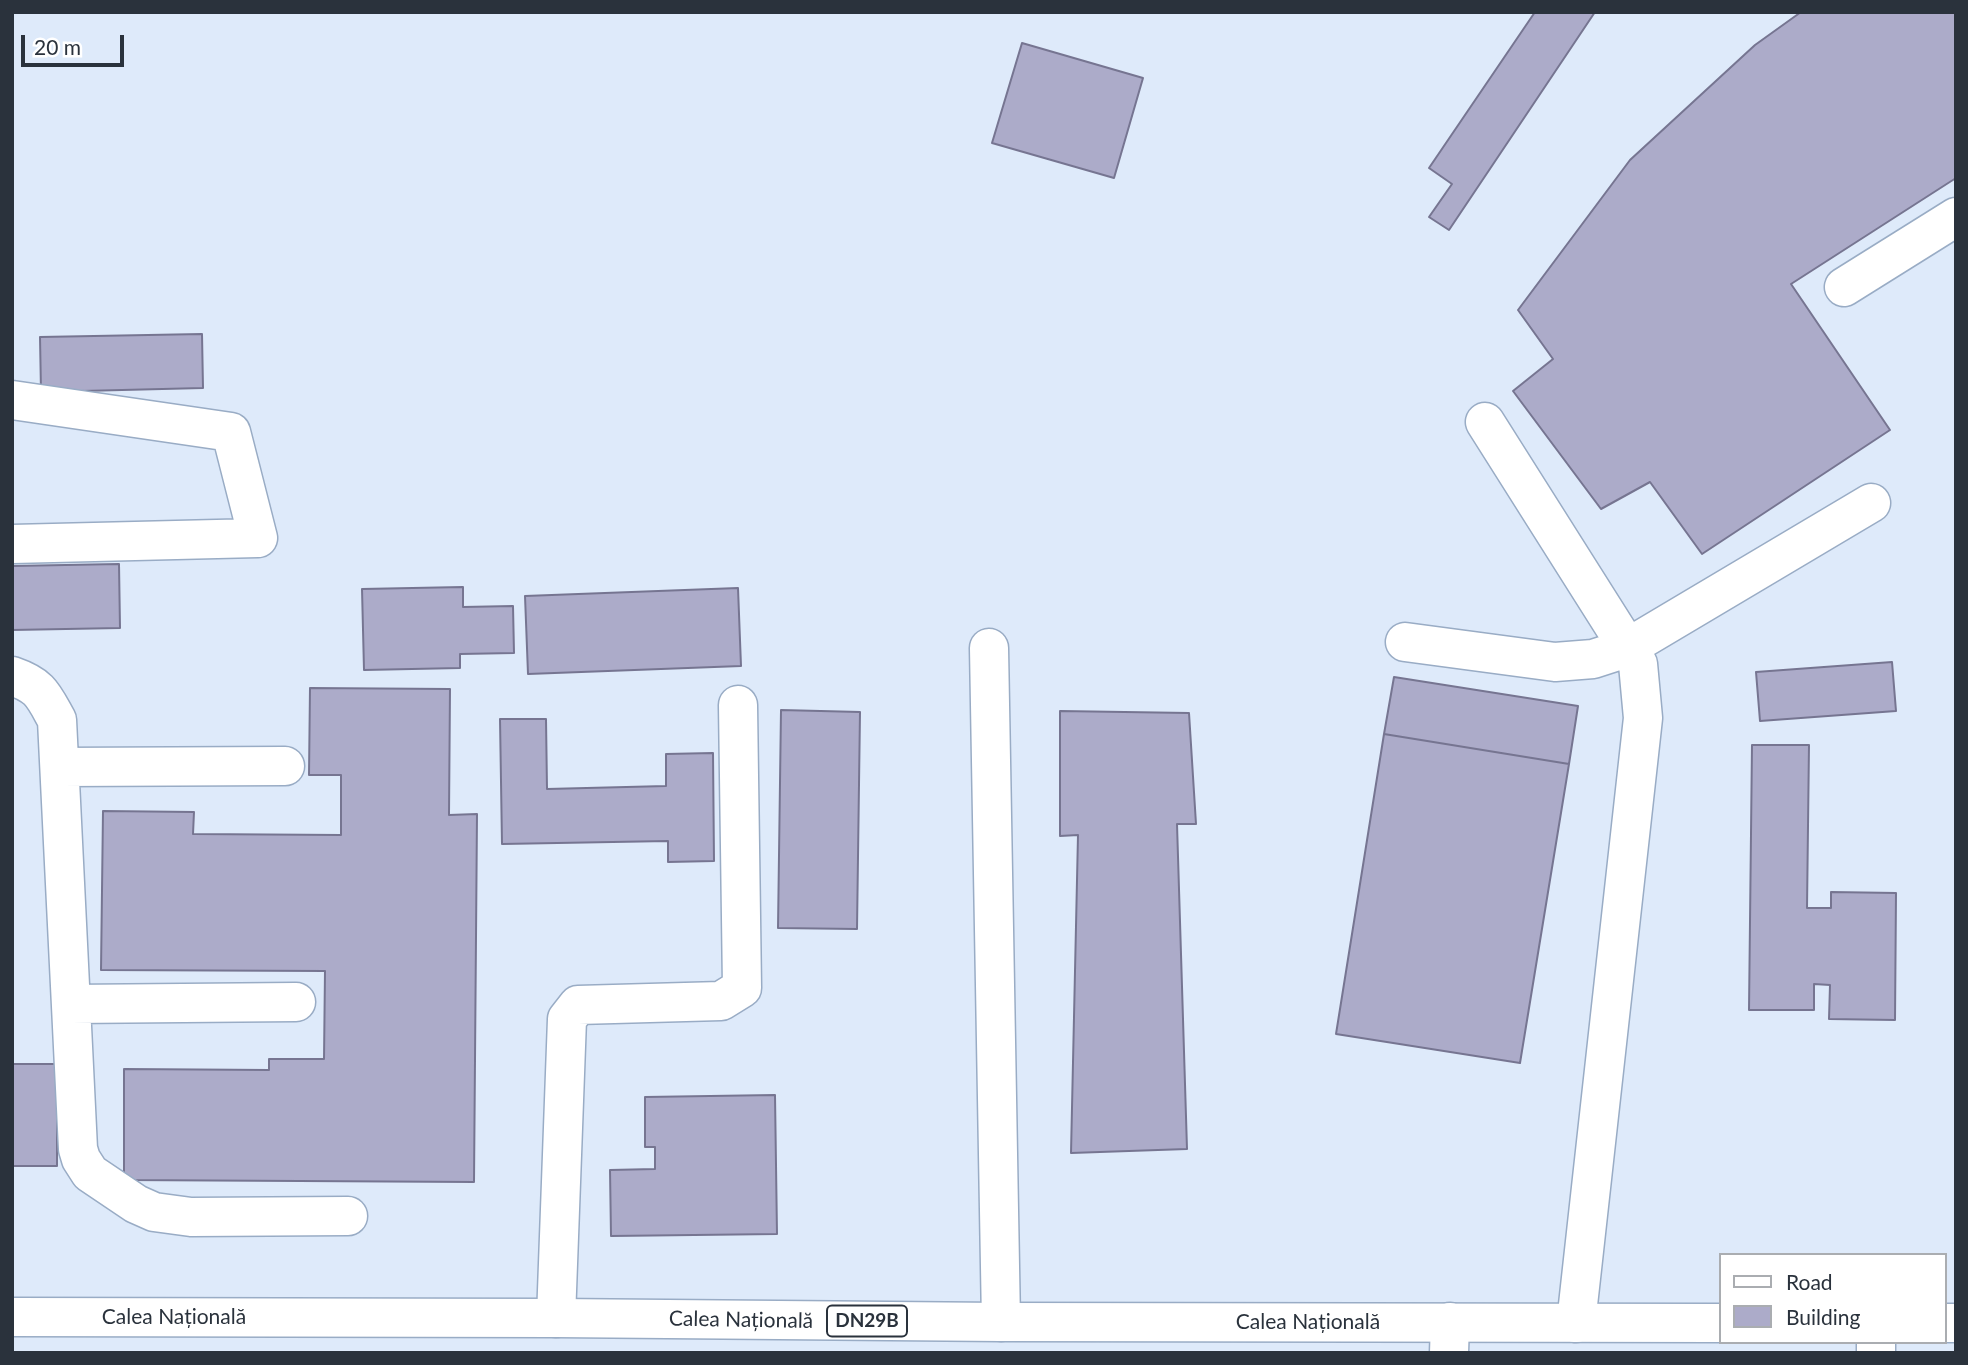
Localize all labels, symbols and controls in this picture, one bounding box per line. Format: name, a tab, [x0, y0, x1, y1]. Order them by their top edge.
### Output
scale bar	[24, 21, 128, 65]
text: 20 m	[34, 34, 81, 59]
legend	[1720, 1253, 1947, 1344]
text: Road	[1786, 1269, 1833, 1294]
street label: Calea Națională	[102, 1304, 246, 1330]
text: Building	[1786, 1304, 1861, 1329]
street label: Calea Națională	[669, 1306, 813, 1334]
road number: DN29B	[827, 1306, 907, 1336]
street label: Calea Națională	[1236, 1309, 1380, 1335]

